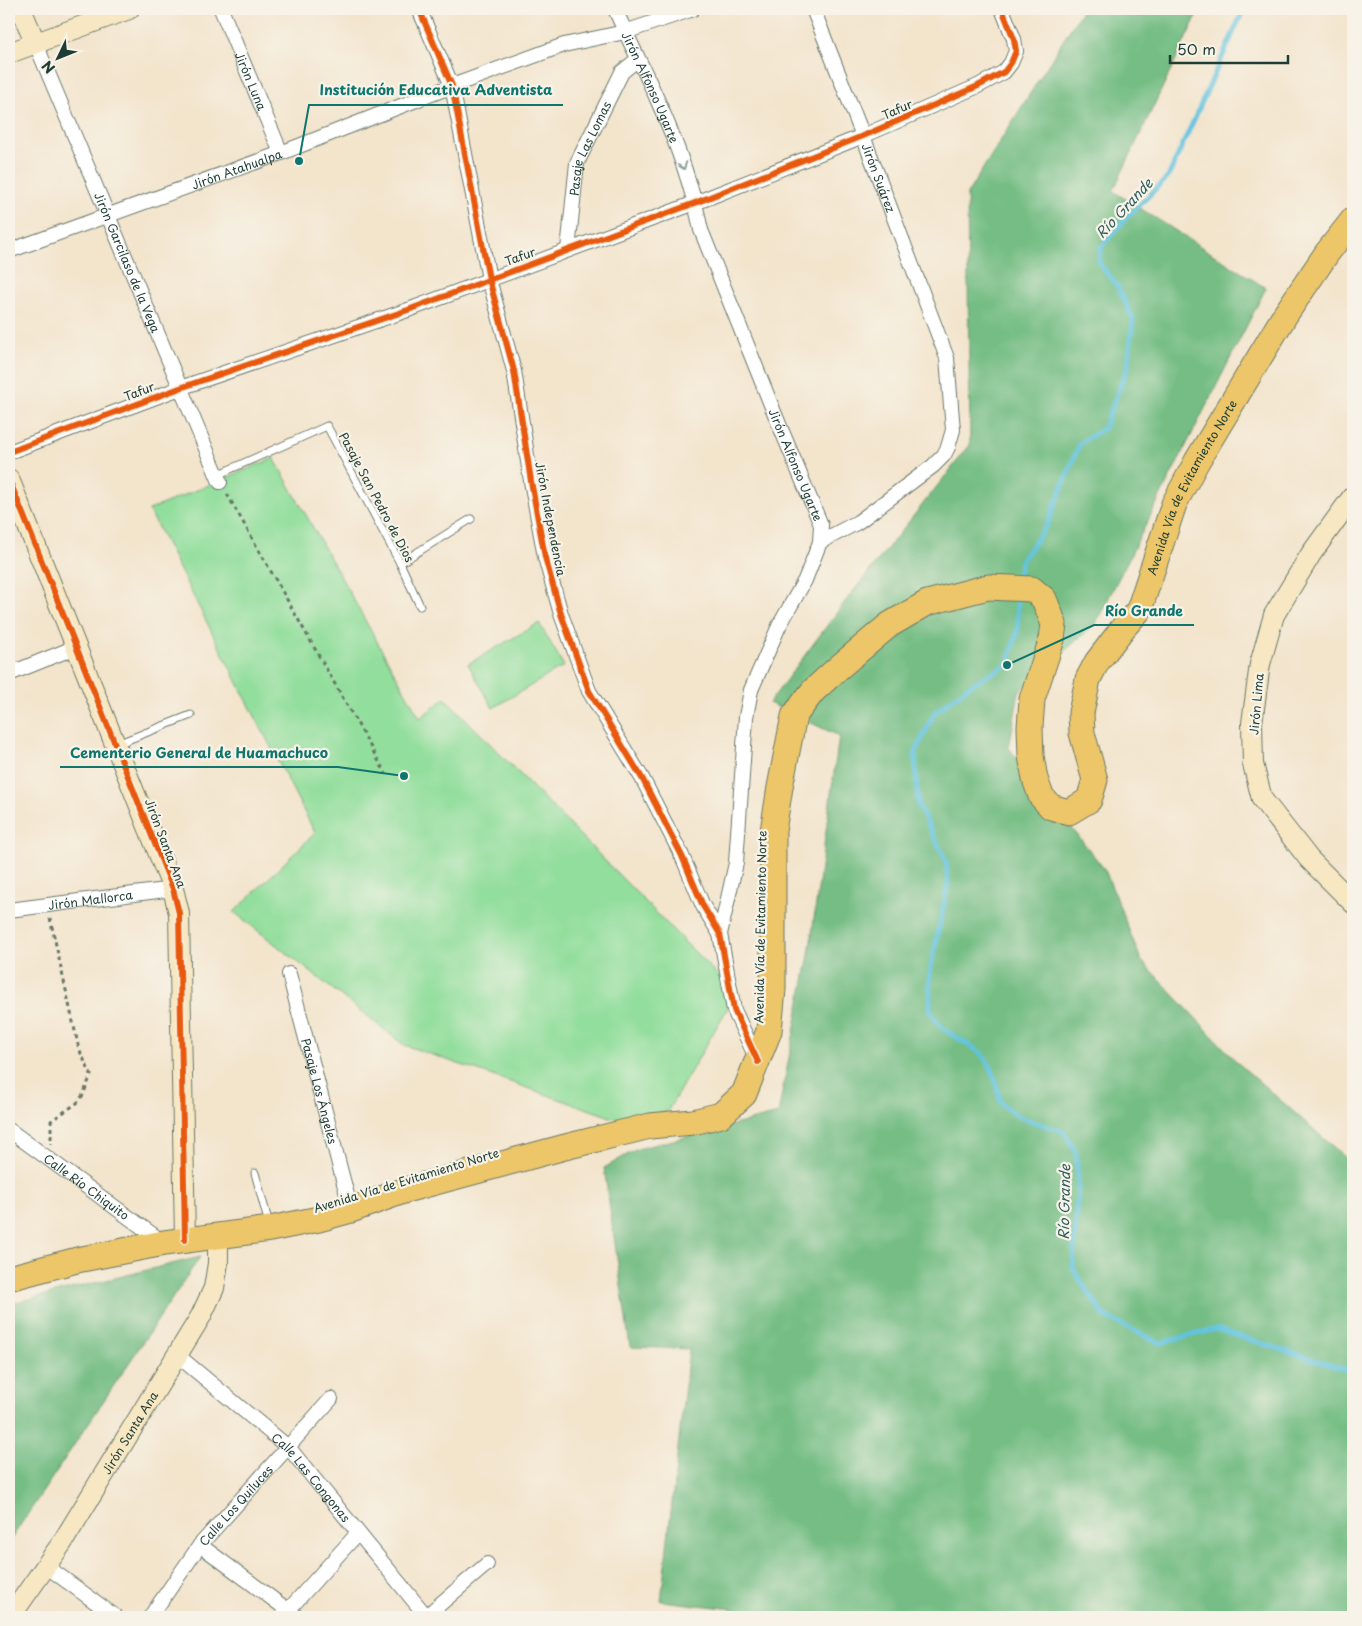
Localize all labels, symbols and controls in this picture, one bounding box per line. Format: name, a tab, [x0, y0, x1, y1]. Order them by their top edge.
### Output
street label: Jirón Alfonso Ugarte	[617, 29, 683, 146]
north arrow	[32, 32, 82, 82]
scale bar	[1170, 32, 1287, 64]
text: 50 m	[1177, 37, 1216, 60]
street label: Jirón Luna	[231, 49, 271, 113]
text: N	[37, 56, 60, 78]
callout: Institución Educativa Adventista	[309, 76, 563, 105]
text: Institución Educativa Adventista	[320, 79, 553, 100]
street label: Tafur	[879, 94, 916, 124]
street label: Pasaje Las Lomas	[565, 98, 615, 197]
street label: Jirón Suárez	[857, 140, 900, 215]
street label: Jirón Atahualpa	[189, 144, 285, 194]
one-way arrow	[677, 161, 687, 170]
water label: Río Grande	[1091, 172, 1158, 243]
street label: Jirón Garcilaso de la Vega	[90, 189, 165, 336]
street label: Tafur	[502, 242, 538, 270]
street label: Tafur	[121, 377, 157, 405]
street label: Avenida Vía de Evitamiento Norte	[1142, 396, 1241, 577]
street label: Jirón Alfonso Ugarte	[764, 406, 827, 524]
street label: Pasaje San Pedro de Dios	[335, 429, 419, 566]
street label: Jirón Independencia	[531, 460, 571, 578]
callout: Río Grande	[1094, 596, 1194, 625]
text: Río Grande	[1105, 600, 1183, 621]
street label: Jirón Lima	[1244, 672, 1268, 736]
callout: Cementerio General de Huamachuco	[60, 738, 338, 767]
text: Cementerio General de Huamachuco	[70, 742, 328, 763]
street label: Jirón Santa Ana	[141, 796, 192, 891]
street label: Avenida Vía de Evitamiento Norte	[749, 830, 771, 1024]
street label: Jirón Mallorca	[47, 885, 134, 914]
street label: Pasaje Los Ángeles	[297, 1036, 342, 1146]
street label: Avenida Vía de Evitamiento Norte	[311, 1143, 501, 1217]
street label: Calle Río Chiquito	[40, 1149, 133, 1224]
water label: Río Grande	[1053, 1163, 1075, 1240]
street label: Jirón Santa Ana	[97, 1387, 162, 1478]
street label: Calle Las Congonas	[268, 1428, 355, 1526]
street label: Calle Los Quiluces	[195, 1461, 277, 1550]

